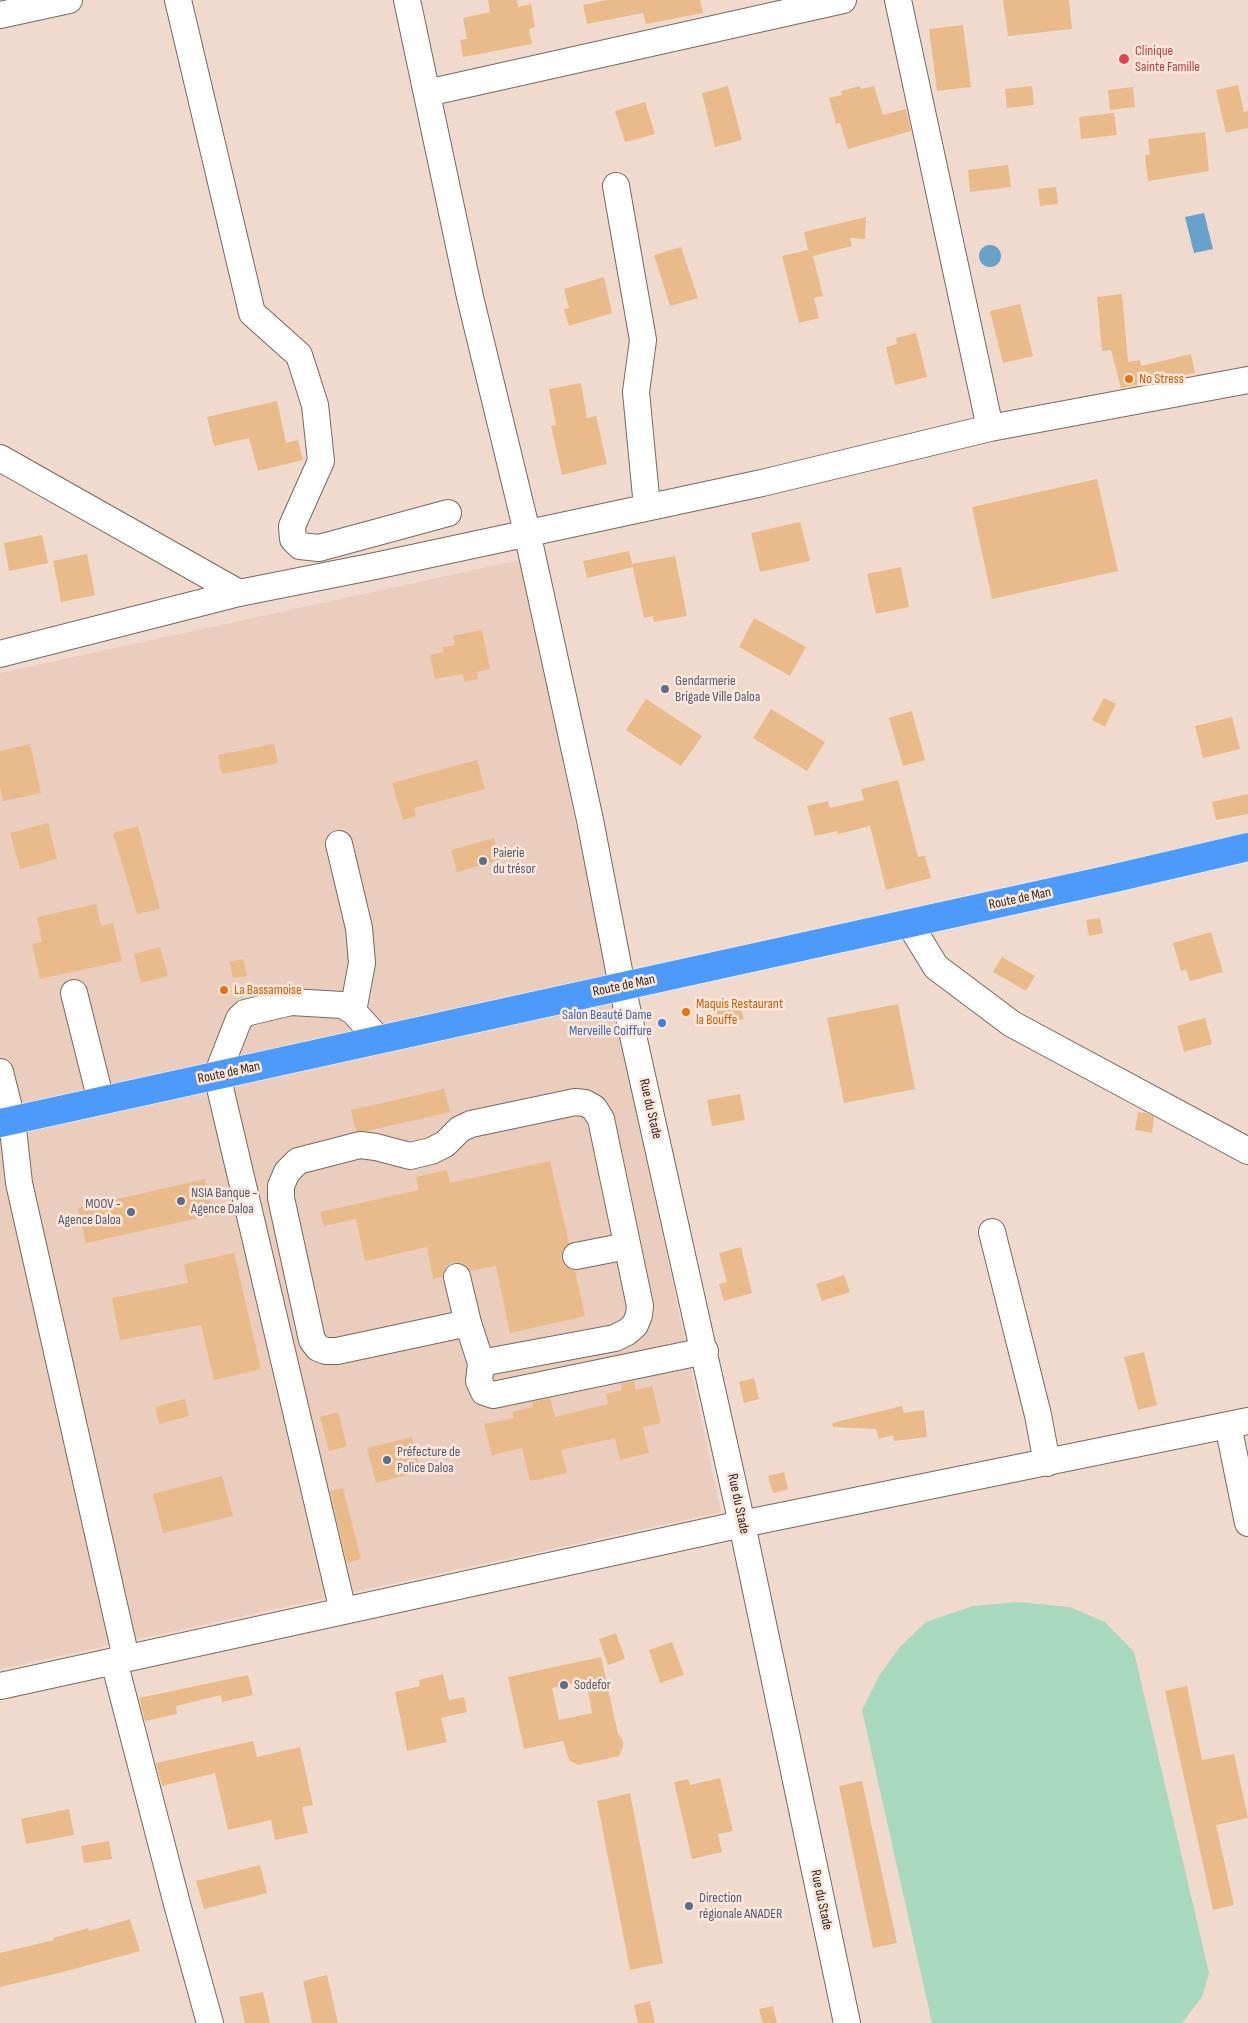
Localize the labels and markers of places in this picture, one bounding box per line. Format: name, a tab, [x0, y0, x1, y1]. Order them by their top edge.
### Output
place label: Clinique Sainte Famille	[1135, 43, 1200, 75]
marker: Clinique Sainte Famille	[1117, 52, 1131, 66]
place label: No Stress	[1139, 371, 1184, 387]
marker: No Stress	[1123, 373, 1135, 385]
place label: Gendarmerie Brigade Ville Daloa	[675, 673, 760, 706]
marker: Gendarmerie Brigade Ville Daloa	[659, 683, 671, 695]
place label: Paierie du trésor	[493, 845, 535, 878]
marker: Paierie du trésor	[477, 855, 489, 867]
place label: La Bassamoise	[234, 982, 302, 998]
marker: La Bassamoise	[218, 984, 230, 996]
place label: Maquis Restaurant la Bouffe	[696, 996, 783, 1028]
marker: Maquis Restaurant la Bouffe	[680, 1006, 692, 1018]
place label: Salon Beauté Dame Merveille Coiffure	[562, 1007, 652, 1040]
marker: Salon Beauté Dame Merveille Coiffure	[656, 1017, 668, 1029]
place label: NSIA Banque - Agence Daloa	[191, 1185, 258, 1218]
marker: NSIA Banque - Agence Daloa	[175, 1195, 187, 1207]
place label: MOOV - Agence Daloa	[58, 1196, 121, 1228]
marker: MOOV - Agence Daloa	[125, 1206, 137, 1218]
place label: Préfecture de Police Daloa	[397, 1444, 460, 1476]
marker: Préfecture de Police Daloa	[381, 1454, 393, 1466]
place label: Sodefor	[574, 1677, 611, 1693]
marker: Sodefor	[558, 1679, 570, 1691]
place label: Direction régionale ANADER	[699, 1890, 783, 1922]
marker: Direction régionale ANADER	[683, 1900, 695, 1912]

